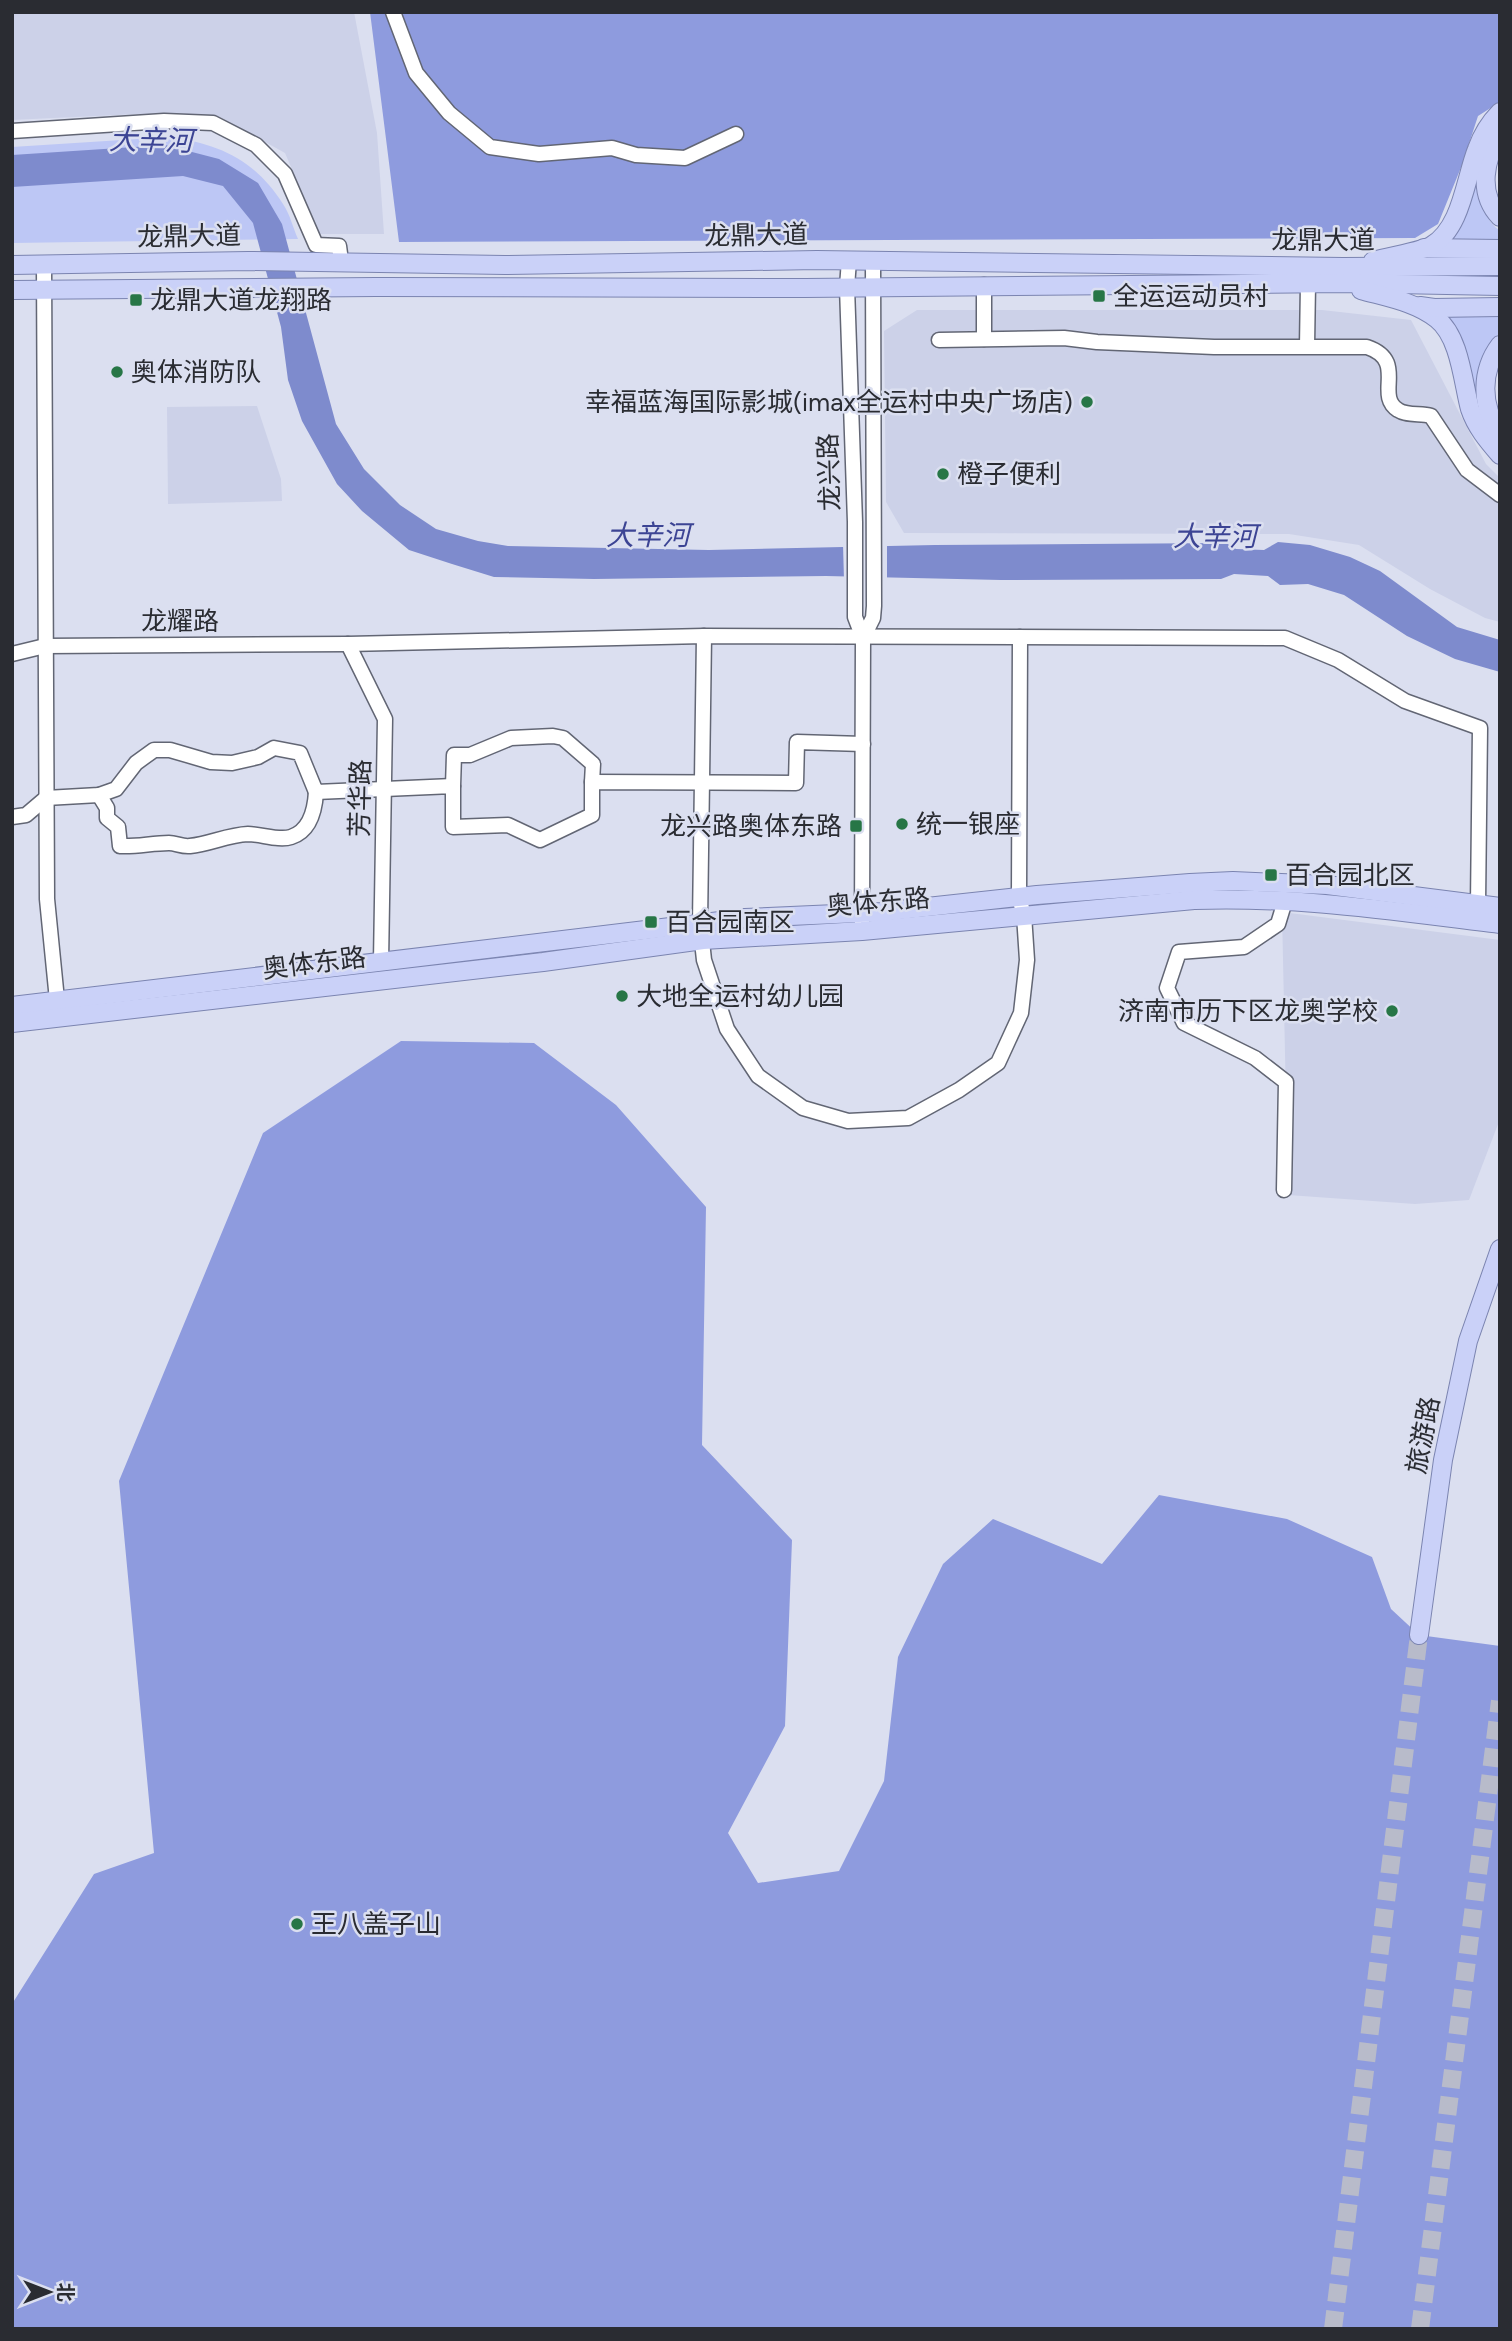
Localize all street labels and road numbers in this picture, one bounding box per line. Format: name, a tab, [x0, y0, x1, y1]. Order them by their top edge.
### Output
street label: 龙鼎大道	[704, 218, 808, 252]
street label: 龙鼎大道	[137, 219, 241, 253]
street label: 龙鼎大道	[1271, 224, 1375, 256]
street label: 龙兴路	[812, 432, 846, 512]
street label: 龙耀路	[141, 605, 219, 637]
street label: 芳华路	[343, 759, 377, 837]
street label: 奥体东路	[825, 882, 931, 922]
street label: 奥体东路	[260, 941, 368, 985]
street label: 旅游路	[1400, 1394, 1446, 1476]

